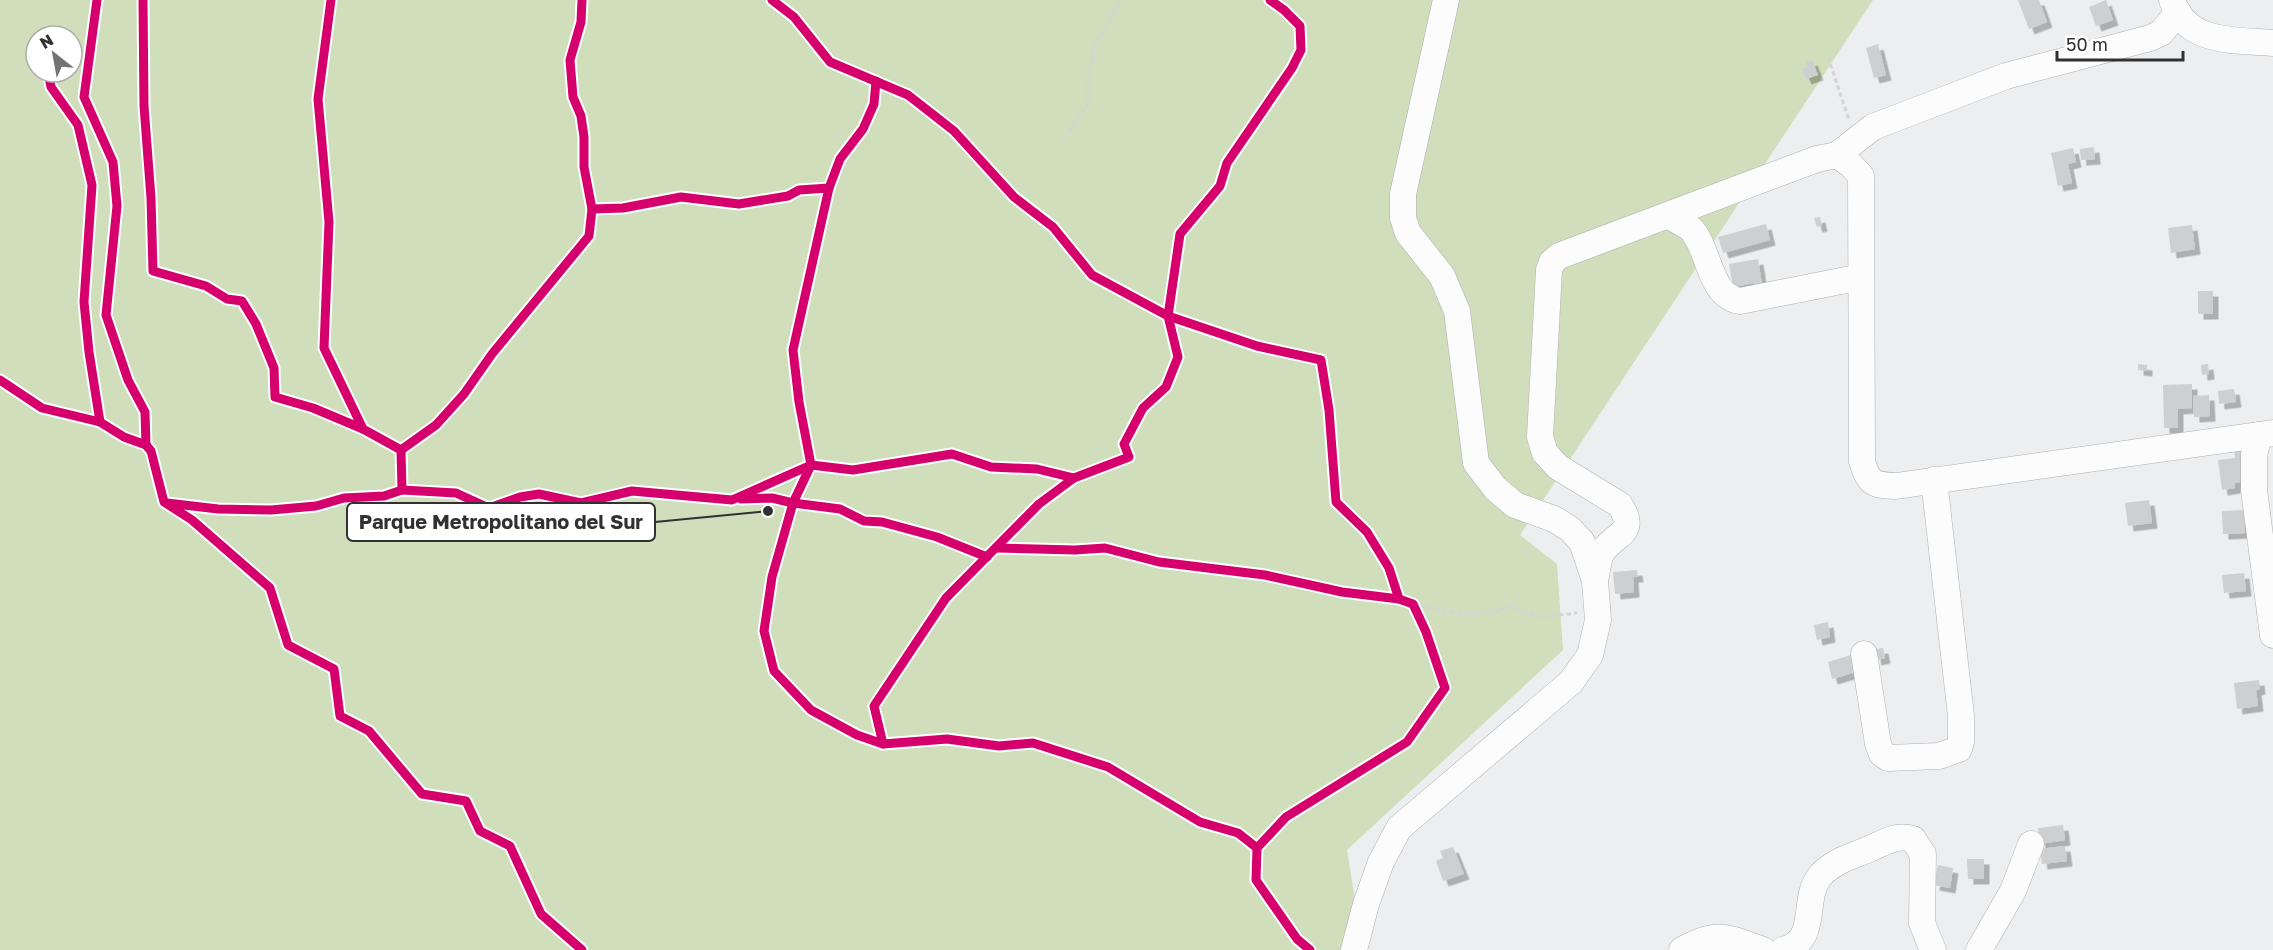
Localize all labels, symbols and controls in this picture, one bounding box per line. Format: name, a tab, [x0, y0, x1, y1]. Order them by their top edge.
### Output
north arrow	[24, 24, 84, 84]
scale bar	[2057, 24, 2183, 62]
text: N	[36, 29, 57, 53]
text: 50 m	[2066, 33, 2108, 55]
callout: Parque Metropolitano del Sur	[347, 503, 655, 541]
text: Parque Metropolitano del Sur	[359, 509, 643, 533]

